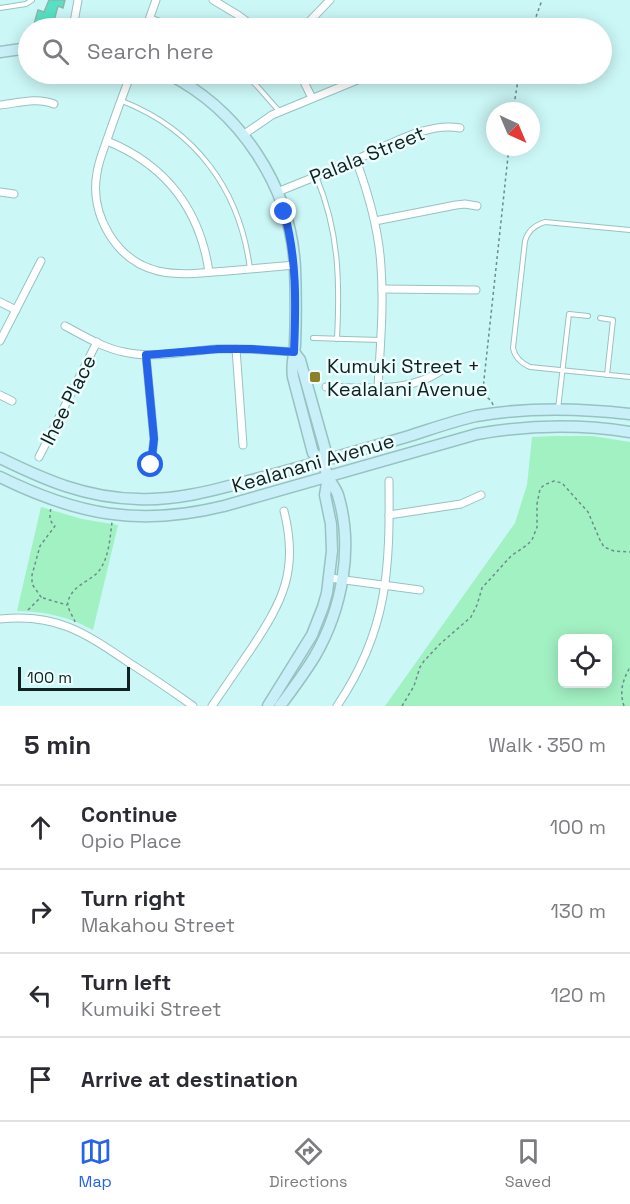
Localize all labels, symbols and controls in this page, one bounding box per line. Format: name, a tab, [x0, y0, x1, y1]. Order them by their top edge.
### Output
search box	[18, 18, 612, 84]
icon: search	[39, 35, 72, 68]
text: Search here	[87, 37, 214, 65]
north arrow	[486, 102, 540, 156]
street label: Palala Street	[305, 120, 429, 190]
route end	[270, 198, 296, 224]
street label: Ihee Place	[34, 350, 102, 450]
place label: Kumuki Street + Kealalani Avenue	[327, 353, 488, 402]
marker: Kumuki Street + Kealalani Avenue	[308, 370, 322, 384]
street label: Kealanani Avenue	[229, 427, 397, 499]
route start	[137, 451, 163, 477]
map controls	[558, 634, 612, 688]
button: locate	[558, 634, 612, 688]
scale bar	[18, 664, 130, 692]
text: 100 m	[27, 667, 72, 688]
text: 5 min	[24, 728, 91, 762]
text: Walk · 350 m	[488, 732, 606, 758]
text: Continue	[81, 800, 177, 828]
icon: ahead	[24, 811, 57, 844]
text: 100 m	[550, 814, 606, 840]
text: Opio Place	[81, 828, 182, 854]
text: Turn right	[81, 884, 186, 912]
icon: right	[24, 895, 57, 928]
text: 130 m	[550, 898, 606, 924]
text: Makahou Street	[81, 912, 235, 938]
text: Turn left	[81, 968, 171, 996]
icon: left	[24, 979, 57, 1012]
text: 120 m	[550, 982, 606, 1008]
text: Kumuiki Street	[81, 996, 221, 1022]
icon: arrive	[24, 1063, 57, 1096]
text: Arrive at destination	[81, 1065, 298, 1093]
tab: Map	[79, 1135, 112, 1192]
tab: Directions	[269, 1135, 348, 1192]
tab: Saved	[505, 1135, 551, 1192]

